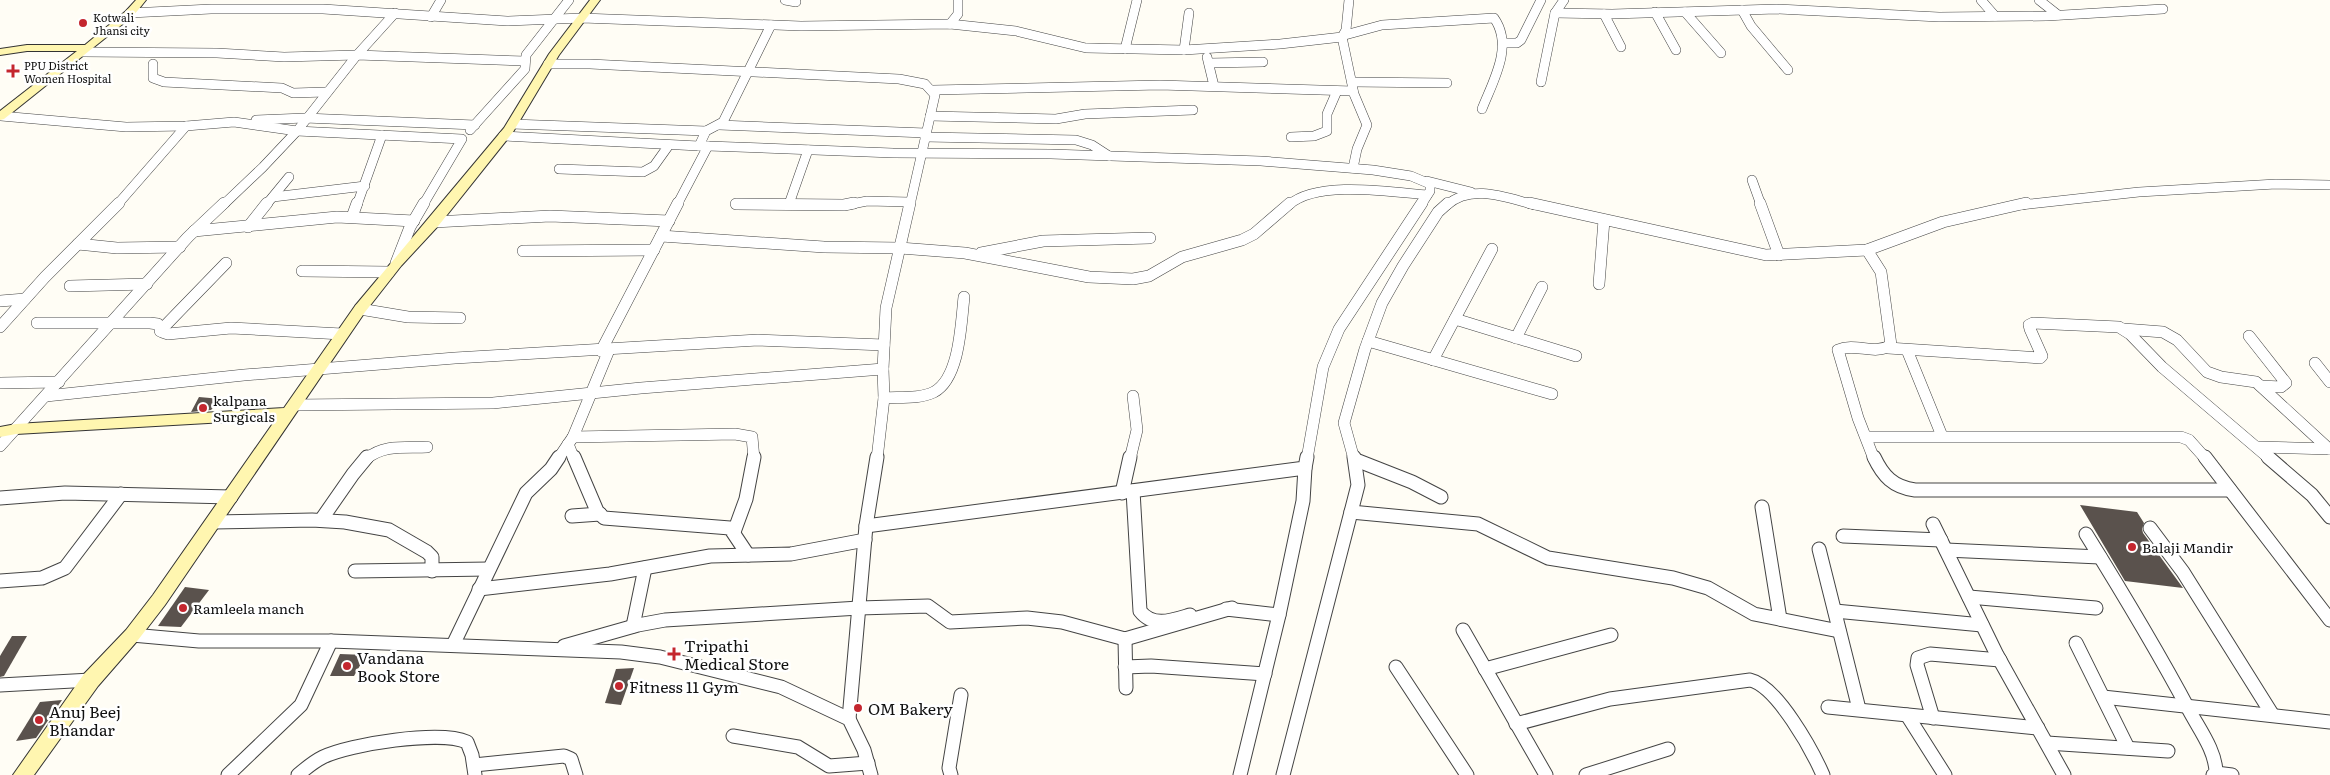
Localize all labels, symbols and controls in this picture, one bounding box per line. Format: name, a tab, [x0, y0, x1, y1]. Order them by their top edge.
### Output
place label: Kotwali Jhansi city	[93, 9, 150, 38]
marker: Kotwali Jhansi city	[77, 17, 89, 29]
place label: PPU District Women Hospital	[24, 57, 112, 86]
marker: PPU District Women Hospital	[6, 64, 20, 78]
place label: kalpana Surgicals	[213, 390, 275, 426]
marker: kalpana Surgicals	[197, 402, 209, 414]
place label: Balaji Mandir	[2142, 537, 2233, 557]
marker: Balaji Mandir	[2126, 541, 2138, 553]
place label: Ramleela manch	[193, 598, 304, 618]
marker: Ramleela manch	[177, 602, 189, 614]
place label: Tripathi Medical Store	[684, 633, 789, 675]
place label: Vandana Book Store	[357, 645, 440, 687]
marker: Tripathi Medical Store	[668, 648, 680, 660]
marker: Vandana Book Store	[341, 660, 353, 672]
place label: Fitness 11 Gym	[629, 674, 739, 698]
marker: Fitness 11 Gym	[613, 680, 625, 692]
place label: OM Bakery	[868, 696, 954, 720]
place label: Anuj Beej Bhandar	[49, 699, 121, 741]
marker: OM Bakery	[852, 702, 864, 714]
marker: Anuj Beej Bhandar	[33, 714, 45, 726]

